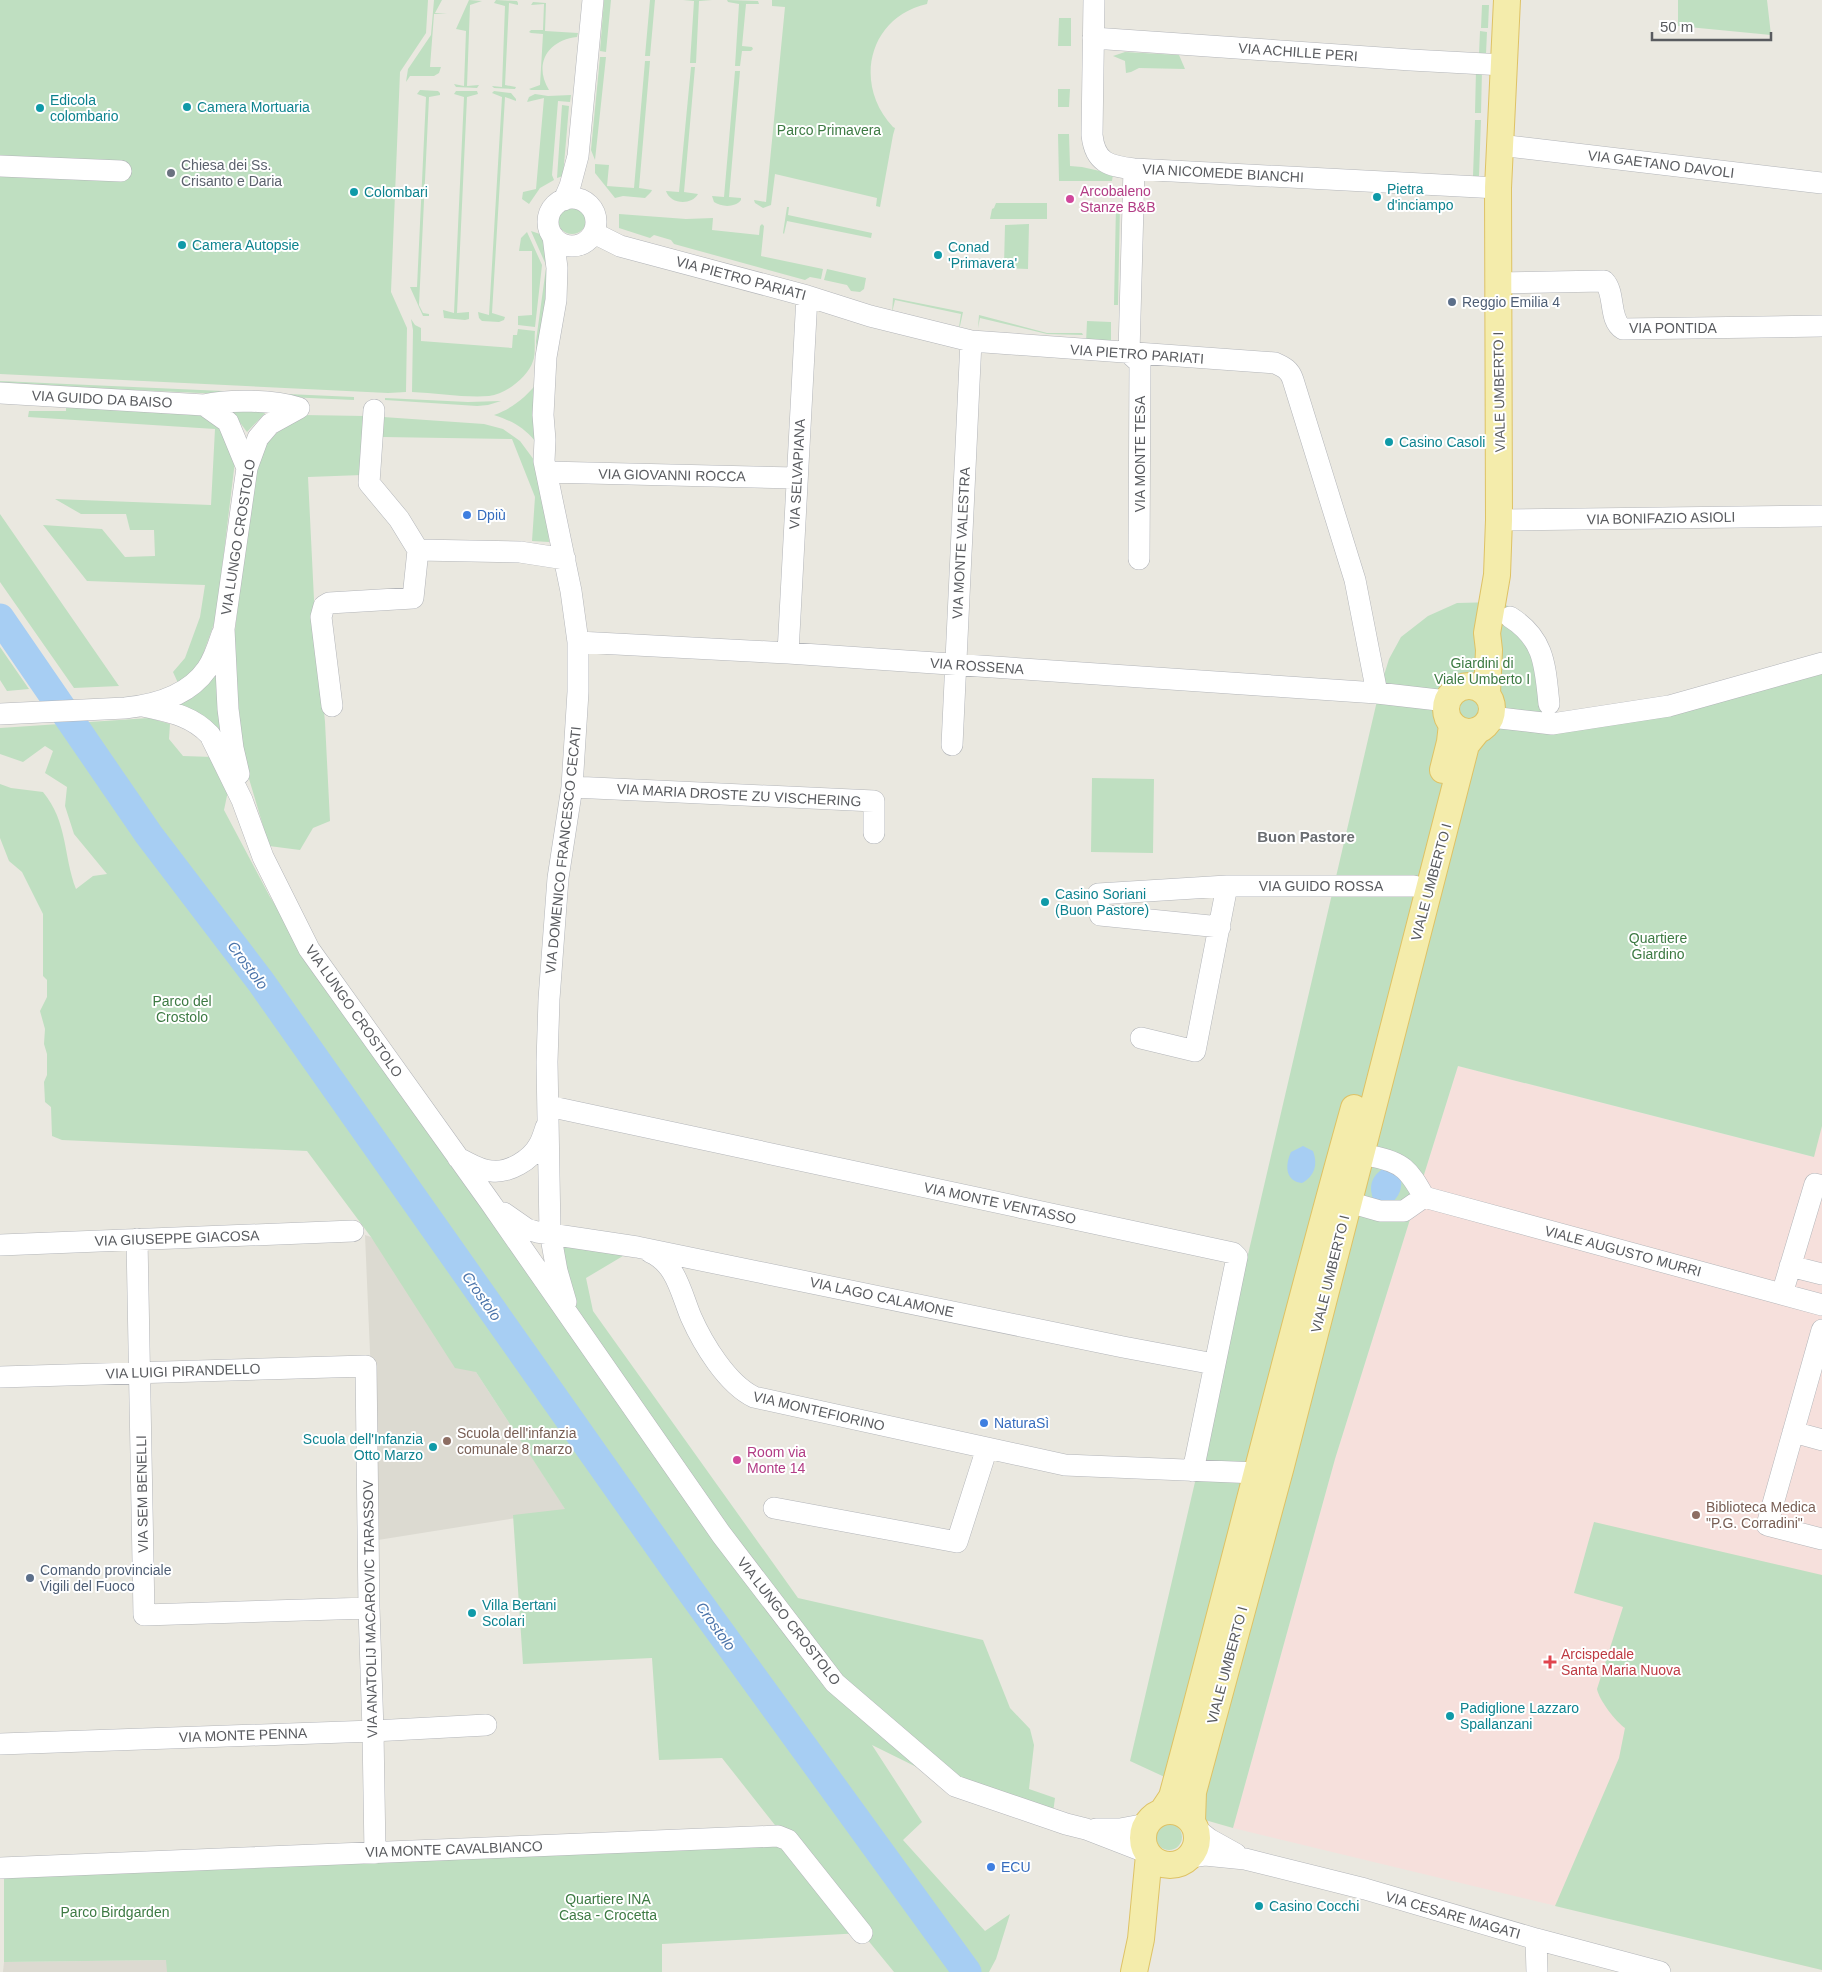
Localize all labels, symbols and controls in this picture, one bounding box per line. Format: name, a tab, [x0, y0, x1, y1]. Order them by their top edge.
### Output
scale bar	[1652, 10, 1771, 42]
text: 50 m	[1660, 18, 1693, 35]
street label: VIA ACHILLE PERI	[1238, 40, 1358, 64]
place label: Edicola colombario	[50, 92, 119, 124]
place label: Camera Mortuaria	[197, 99, 310, 115]
marker: Camera Mortuaria	[181, 101, 193, 113]
marker: Edicola colombario	[34, 102, 46, 114]
park label: Parco Primavera	[777, 122, 881, 138]
street label: VIA GAETANO DAVOLI	[1587, 147, 1735, 181]
place label: Chiesa dei Ss. Crisanto e Daria	[181, 157, 282, 189]
street label: VIA NICOMEDE BIANCHI	[1142, 161, 1304, 185]
marker: Chiesa dei Ss. Crisanto e Daria	[165, 167, 177, 179]
place label: Pietra d'inciampo	[1387, 181, 1454, 213]
place label: Arcobaleno Stanze B&B	[1080, 183, 1156, 215]
place label: Colombari	[364, 184, 428, 200]
marker: Colombari	[348, 186, 360, 198]
marker: Pietra d'inciampo	[1371, 191, 1383, 203]
marker: Arcobaleno Stanze B&B	[1064, 193, 1076, 205]
place label: Camera Autopsie	[192, 237, 300, 253]
marker: Camera Autopsie	[176, 239, 188, 251]
place label: Conad 'Primavera'	[948, 239, 1017, 271]
marker: Conad 'Primavera'	[932, 249, 944, 261]
street label: VIA PIETRO PARIATI	[674, 253, 808, 303]
place label: Reggio Emilia 4	[1462, 294, 1560, 310]
marker: Reggio Emilia 4	[1446, 296, 1458, 308]
street label: VIA PONTIDA	[1629, 320, 1718, 336]
street label: VIALE UMBERTO I	[1490, 331, 1508, 453]
street label: VIA PIETRO PARIATI	[1070, 341, 1204, 367]
street label: VIA GUIDO DA BAISO	[31, 387, 173, 411]
street label: VIA MONTE TESA	[1132, 395, 1148, 512]
street label: VIA SELVAPIANA	[786, 418, 808, 530]
place label: Casino Casoli	[1399, 434, 1485, 450]
marker: Casino Casoli	[1383, 436, 1395, 448]
street label: VIA LUNGO CROSTOLO	[218, 458, 258, 616]
street label: VIA GIOVANNI ROCCA	[598, 466, 747, 484]
street label: VIA MONTE VALESTRA	[949, 466, 973, 619]
place label: Dpiù	[477, 507, 506, 523]
marker: Dpiù	[461, 509, 473, 521]
street label: VIA BONIFAZIO ASIOLI	[1587, 509, 1735, 527]
street label: VIA ROSSENA	[929, 655, 1025, 677]
park label: Giardini di Viale Umberto I	[1434, 655, 1530, 687]
street label: VIA DOMENICO FRANCESCO CECATI	[542, 726, 584, 974]
street label: VIA MARIA DROSTE ZU VISCHERING	[616, 781, 862, 809]
street label: VIALE UMBERTO I	[1408, 822, 1454, 942]
district label: Buon Pastore	[1257, 828, 1355, 845]
street label: VIA GUIDO ROSSA	[1259, 878, 1384, 894]
place label: Casino Soriani (Buon Pastore)	[1055, 886, 1149, 918]
marker: Casino Soriani (Buon Pastore)	[1039, 896, 1051, 908]
park label: Quartiere Giardino	[1629, 930, 1687, 962]
water label: Crostolo	[224, 938, 272, 992]
street label: VIA LUNGO CROSTOLO	[302, 942, 406, 1080]
park label: Parco del Crostolo	[152, 993, 212, 1025]
street label: VIA MONTE VENTASSO	[922, 1179, 1078, 1227]
street label: VIALE UMBERTO I	[1308, 1213, 1352, 1335]
street label: VIALE AUGUSTO MURRI	[1543, 1222, 1703, 1280]
street label: VIA GIUSEPPE GIACOSA	[94, 1227, 260, 1249]
water label: Crostolo	[459, 1268, 505, 1324]
street label: VIA LAGO CALAMONE	[808, 1274, 956, 1320]
street label: VIA LUIGI PIRANDELLO	[105, 1360, 261, 1382]
street label: VIA MONTEFIORINO	[752, 1388, 886, 1434]
place label: NaturaSì	[994, 1415, 1049, 1431]
marker: NaturaSì	[978, 1417, 990, 1429]
place label: Scuola dell'infanzia comunale 8 marzo	[457, 1425, 577, 1457]
place label: Scuola dell'Infanzia Otto Marzo	[303, 1431, 423, 1463]
street label: VIA SEM BENELLI	[133, 1435, 151, 1553]
marker: Scuola dell'infanzia comunale 8 marzo	[441, 1435, 453, 1447]
marker: Scuola dell'Infanzia Otto Marzo	[427, 1441, 439, 1453]
place label: Room via Monte 14	[747, 1444, 806, 1476]
marker: Room via Monte 14	[731, 1454, 743, 1466]
street label: VIA ANATOLIJ MACAROVIC TARASSOV	[360, 1479, 380, 1738]
place label: Biblioteca Medica "P.G. Corradini"	[1706, 1499, 1816, 1531]
marker: Biblioteca Medica "P.G. Corradini"	[1690, 1509, 1702, 1521]
street label: VIA LUNGO CROSTOLO	[734, 1554, 844, 1688]
place label: Comando provinciale Vigili del Fuoco	[40, 1562, 172, 1594]
marker: Comando provinciale Vigili del Fuoco	[24, 1572, 36, 1584]
place label: Villa Bertani Scolari	[482, 1597, 556, 1629]
water label: Crostolo	[693, 1598, 739, 1654]
street label: VIALE UMBERTO I	[1204, 1605, 1250, 1725]
marker: Villa Bertani Scolari	[466, 1607, 478, 1619]
place label: Arcispedale Santa Maria Nuova	[1561, 1646, 1681, 1678]
marker: Arcispedale Santa Maria Nuova	[1543, 1655, 1557, 1669]
place label: Padiglione Lazzaro Spallanzani	[1460, 1700, 1579, 1732]
marker: Padiglione Lazzaro Spallanzani	[1444, 1710, 1456, 1722]
street label: VIA MONTE PENNA	[179, 1725, 308, 1745]
street label: VIA MONTE CAVALBIANCO	[365, 1838, 543, 1860]
place label: ECU	[1001, 1859, 1031, 1875]
marker: ECU	[985, 1861, 997, 1873]
street label: VIA CESARE MAGATI	[1384, 1888, 1522, 1942]
park label: Quartiere INA Casa - Crocetta	[559, 1891, 657, 1923]
place label: Casino Cocchi	[1269, 1898, 1359, 1914]
marker: Casino Cocchi	[1253, 1900, 1265, 1912]
park label: Parco Birdgarden	[61, 1904, 169, 1920]

